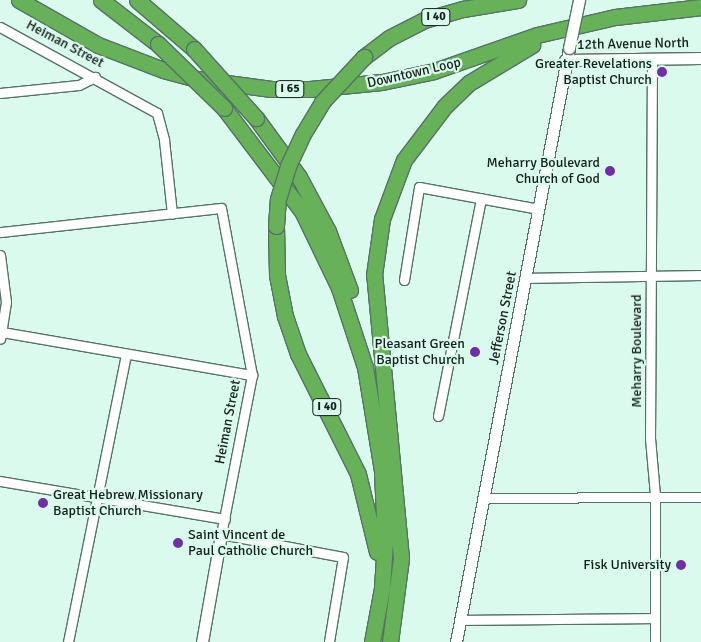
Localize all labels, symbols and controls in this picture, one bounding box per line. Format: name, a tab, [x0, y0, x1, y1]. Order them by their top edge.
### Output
road number: I 40	[421, 8, 451, 26]
street label: Heiman Street	[23, 16, 107, 72]
street label: 12th Avenue North	[577, 35, 689, 53]
street label: Downtown Loop	[366, 54, 462, 92]
place label: Greater Revelations Baptist Church	[535, 56, 652, 88]
marker: Greater Revelations Baptist Church	[656, 66, 668, 78]
road number: I 65	[275, 80, 305, 98]
place label: Meharry Boulevard Church of God	[487, 155, 600, 188]
marker: Meharry Boulevard Church of God	[604, 165, 616, 177]
street label: Jefferson Street	[486, 270, 520, 366]
street label: Meharry Boulevard	[629, 294, 645, 408]
place label: Pleasant Green Baptist Church	[375, 336, 465, 368]
marker: Pleasant Green Baptist Church	[469, 346, 481, 358]
street label: Heiman Street	[212, 378, 244, 466]
road number: I 40	[312, 398, 342, 417]
place label: Great Hebrew Missionary Baptist Church	[53, 487, 203, 520]
marker: Great Hebrew Missionary Baptist Church	[37, 497, 49, 509]
place label: Saint Vincent de Paul Catholic Church	[188, 527, 313, 560]
marker: Saint Vincent de Paul Catholic Church	[172, 537, 184, 549]
place label: Fisk University	[583, 557, 671, 573]
marker: Fisk University	[675, 559, 687, 571]

